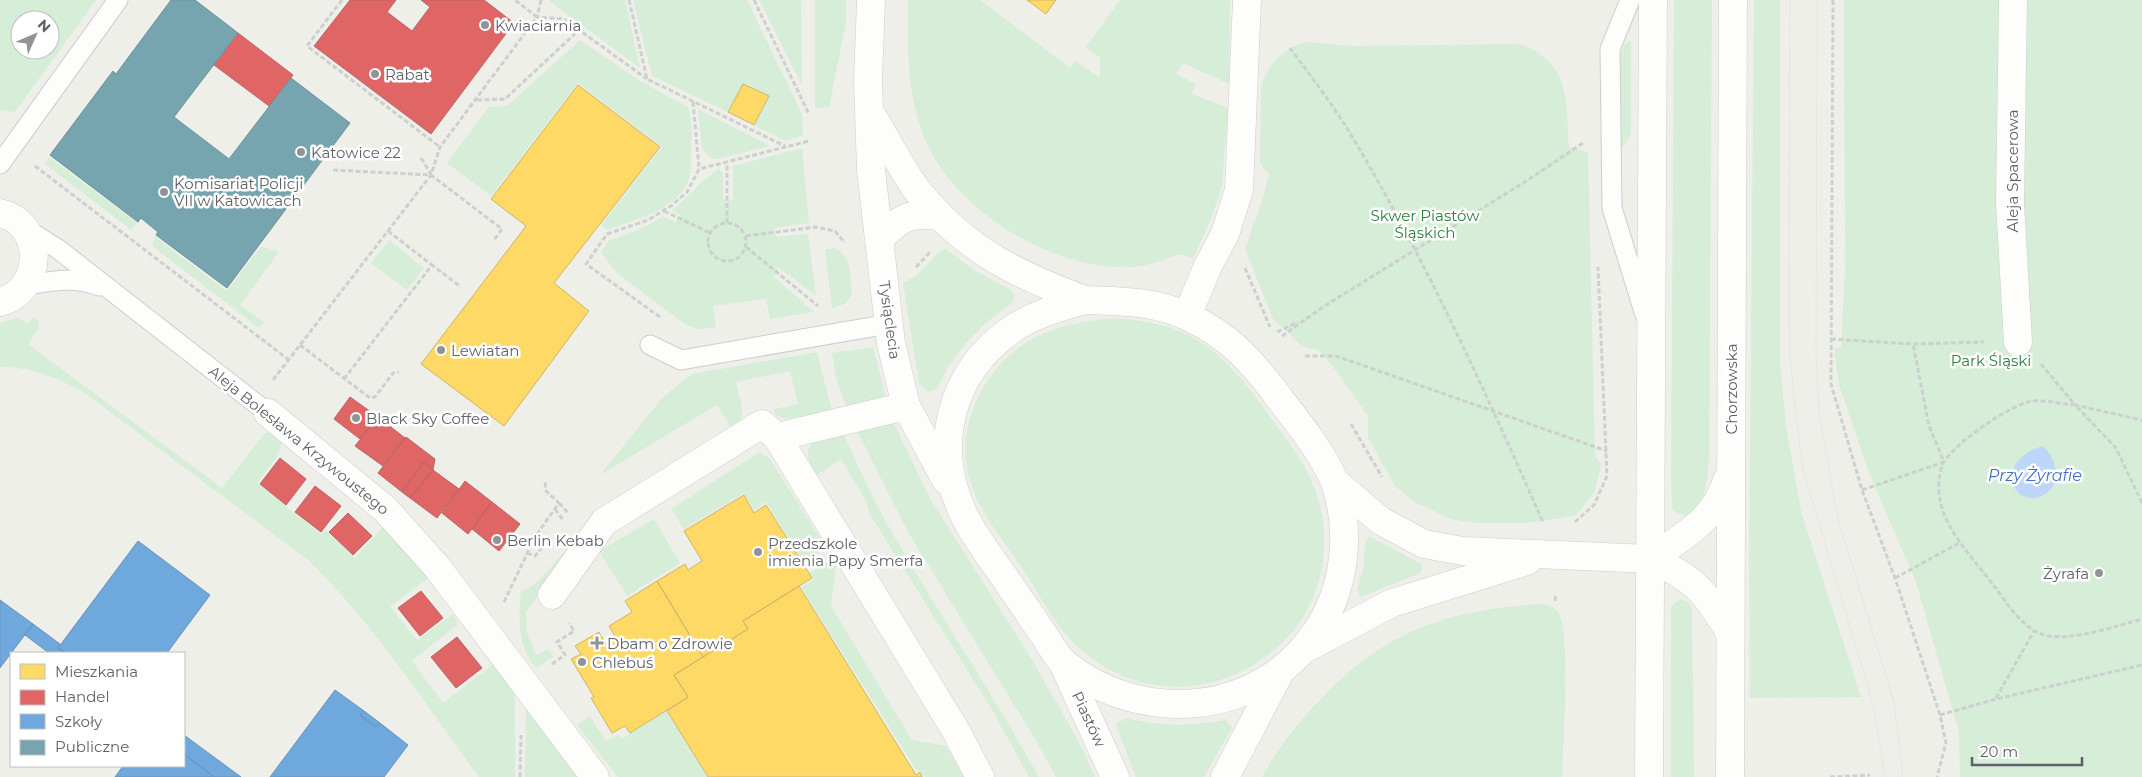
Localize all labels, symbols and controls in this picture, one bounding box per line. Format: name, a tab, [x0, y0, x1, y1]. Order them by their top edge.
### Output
north arrow	[10, 10, 60, 60]
text: N	[34, 15, 55, 36]
place label: Kwiaciarnia	[495, 16, 581, 35]
marker: Kwiaciarnia	[479, 19, 491, 31]
place label: Rabat	[385, 65, 430, 84]
marker: Rabat	[369, 68, 381, 80]
street label: Aleja Spacerowa	[2003, 110, 2022, 232]
place label: Katowice 22	[311, 143, 401, 162]
marker: Katowice 22	[295, 146, 307, 158]
place label: Komisariat Policji VII w Katowicach	[174, 174, 303, 210]
marker: Komisariat Policji VII w Katowicach	[158, 186, 170, 198]
park label: Skwer Piastów Śląskich	[1371, 206, 1480, 242]
street label: Tysiąclecia	[875, 279, 905, 361]
place label: Lewiatan	[451, 341, 519, 360]
marker: Lewiatan	[435, 344, 447, 356]
street label: Chorzowska	[1722, 344, 1741, 435]
park label: Park Śląski	[1951, 351, 2031, 370]
street label: Aleja Bolesława Krzywoustego	[205, 361, 393, 519]
place label: Black Sky Coffee	[366, 409, 489, 428]
marker: Black Sky Coffee	[350, 412, 362, 424]
water label: Przy Żyrafie	[1988, 466, 2082, 485]
place label: Berlin Kebab	[507, 531, 604, 550]
marker: Berlin Kebab	[491, 534, 503, 546]
place label: Przedszkole imienia Papy Smerfa	[768, 534, 923, 570]
marker: Przedszkole imienia Papy Smerfa	[752, 546, 764, 558]
place label: Żyrafa	[2043, 564, 2089, 583]
marker: Żyrafa	[2093, 567, 2105, 579]
place label: Dbam o Zdrowie	[607, 634, 733, 653]
marker: Dbam o Zdrowie	[591, 637, 603, 649]
legend	[10, 652, 185, 767]
place label: Chlebuś	[592, 653, 653, 672]
marker: Chlebuś	[576, 656, 588, 668]
text: Mieszkania	[55, 662, 138, 681]
text: Handel	[55, 687, 109, 706]
street label: Piastów	[1068, 688, 1110, 751]
text: Szkoły	[55, 712, 103, 731]
scale bar	[1972, 734, 2082, 766]
text: Publiczne	[55, 737, 129, 756]
text: 20 m	[1980, 742, 2018, 761]

